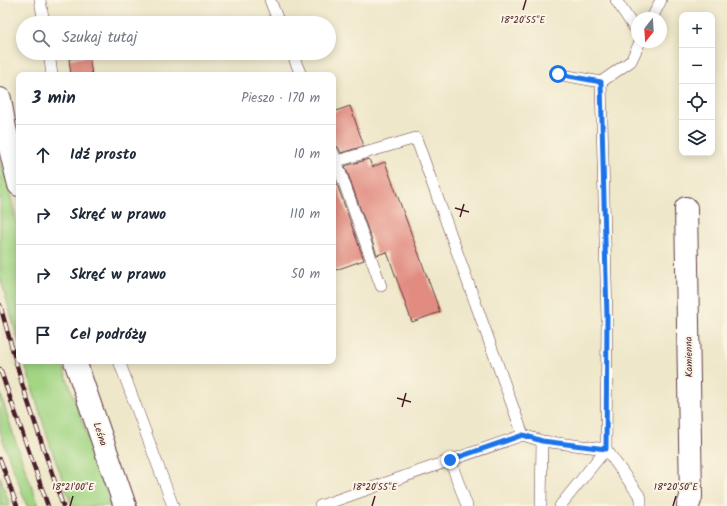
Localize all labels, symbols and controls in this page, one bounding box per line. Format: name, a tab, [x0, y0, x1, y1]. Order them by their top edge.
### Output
text: 18°20'55"E	[501, 12, 547, 28]
north arrow	[631, 12, 667, 48]
map controls	[679, 12, 715, 156]
button: +	[679, 12, 715, 48]
search box	[16, 16, 336, 60]
text: Szukaj tutaj	[62, 26, 137, 50]
icon: search	[30, 27, 52, 49]
button: −	[679, 48, 715, 84]
route start	[549, 65, 567, 83]
button: locate	[679, 84, 715, 120]
text: 3 min	[32, 85, 76, 112]
text: Pieszo · 170 m	[241, 88, 320, 109]
button: layers	[679, 120, 715, 156]
text: Idź prosto	[70, 143, 136, 167]
icon: ahead	[32, 144, 54, 166]
text: 10 m	[294, 144, 320, 165]
text: Skręć w prawo	[70, 203, 166, 227]
icon: right	[32, 204, 54, 226]
text: 110 m	[290, 204, 320, 225]
text: Skręć w prawo	[70, 263, 166, 287]
icon: right	[32, 264, 54, 286]
text: 50 m	[291, 264, 320, 285]
text: Cel podróży	[70, 323, 146, 347]
icon: arrive	[32, 324, 54, 346]
street label: Kamienna	[681, 336, 697, 378]
street label: Leśna	[88, 420, 112, 448]
route end	[441, 451, 459, 469]
text: 18°21'00"E	[52, 479, 95, 495]
text: 18°20'55"E	[353, 479, 399, 495]
text: 18°20'50"E	[654, 479, 699, 495]

